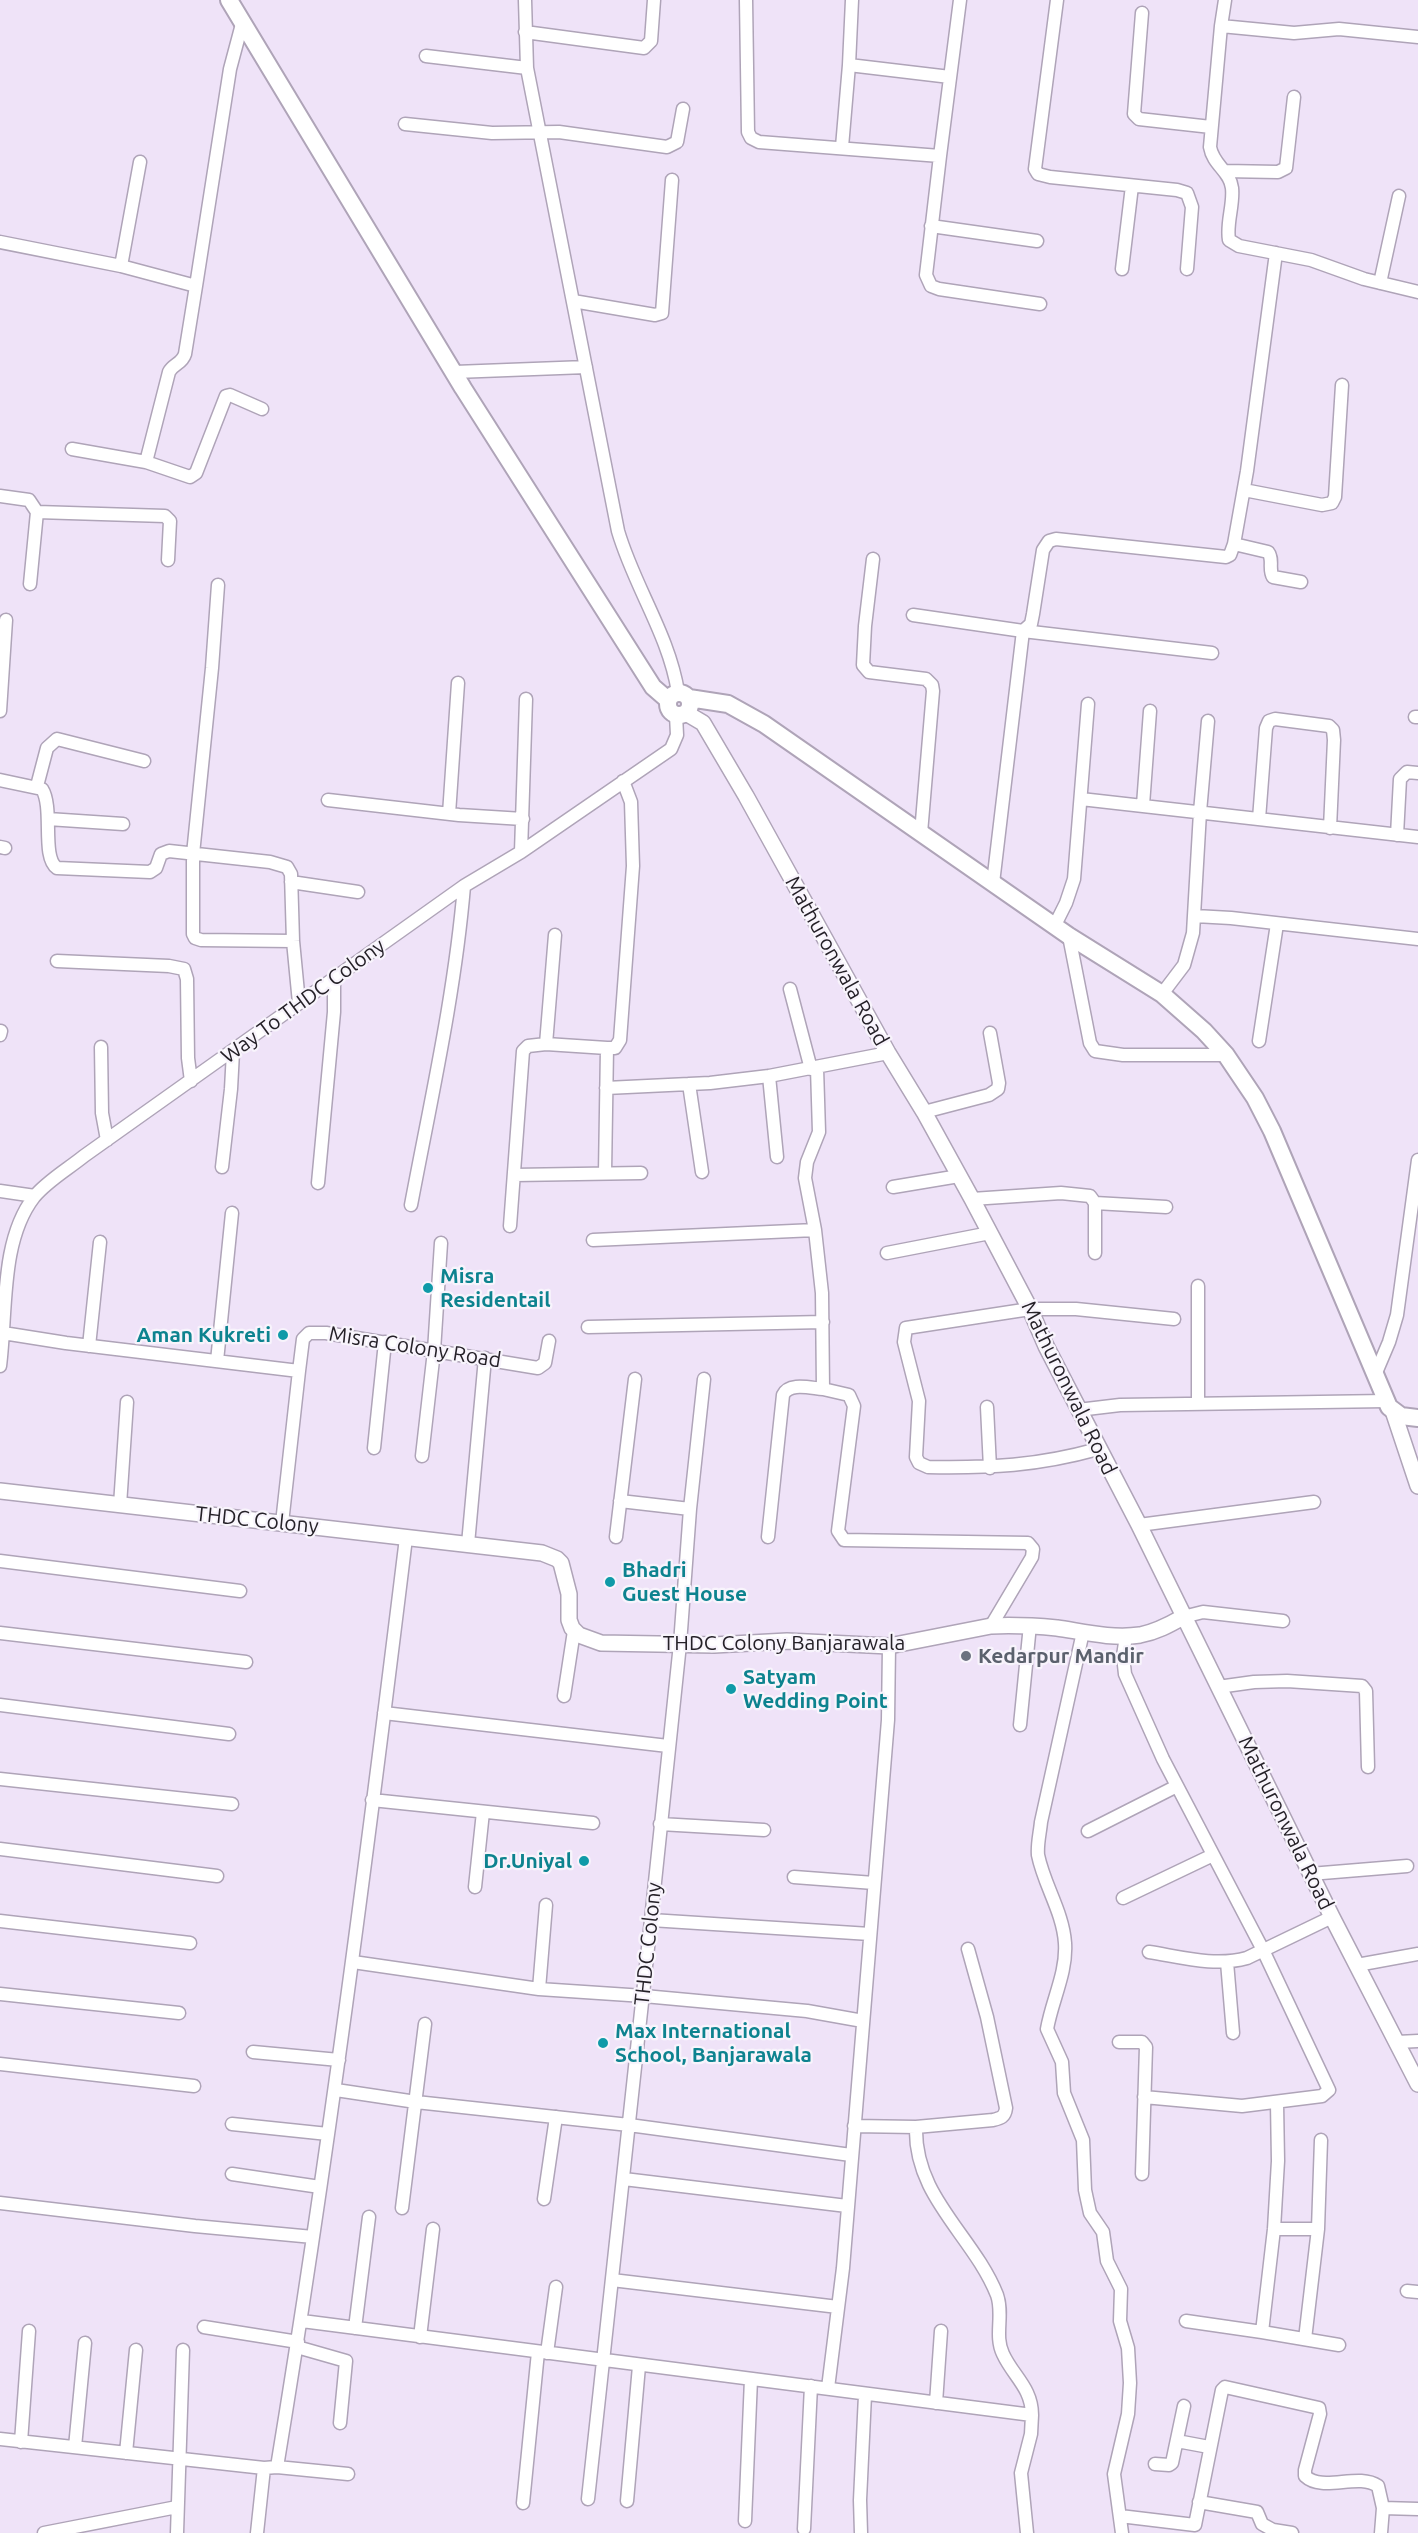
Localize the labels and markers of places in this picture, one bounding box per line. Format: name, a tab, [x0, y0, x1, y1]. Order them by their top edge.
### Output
place label: Misra Residentail	[440, 1263, 551, 1313]
marker: Misra Residentail	[421, 1281, 435, 1295]
place label: Aman Kukreti	[137, 1322, 271, 1348]
marker: Aman Kukreti	[276, 1328, 290, 1342]
place label: Bhadri Guest House	[622, 1557, 747, 1607]
marker: Bhadri Guest House	[603, 1575, 617, 1589]
place label: Kedarpur Mandir	[978, 1643, 1144, 1669]
marker: Kedarpur Mandir	[959, 1649, 973, 1663]
place label: Satyam Wedding Point	[743, 1664, 888, 1714]
marker: Satyam Wedding Point	[724, 1682, 738, 1696]
place label: Dr.Uniyal	[483, 1848, 572, 1874]
marker: Dr.Uniyal	[577, 1854, 591, 1868]
place label: Max International School, Banjarawala	[615, 2018, 812, 2068]
marker: Max International School, Banjarawala	[596, 2036, 610, 2050]

